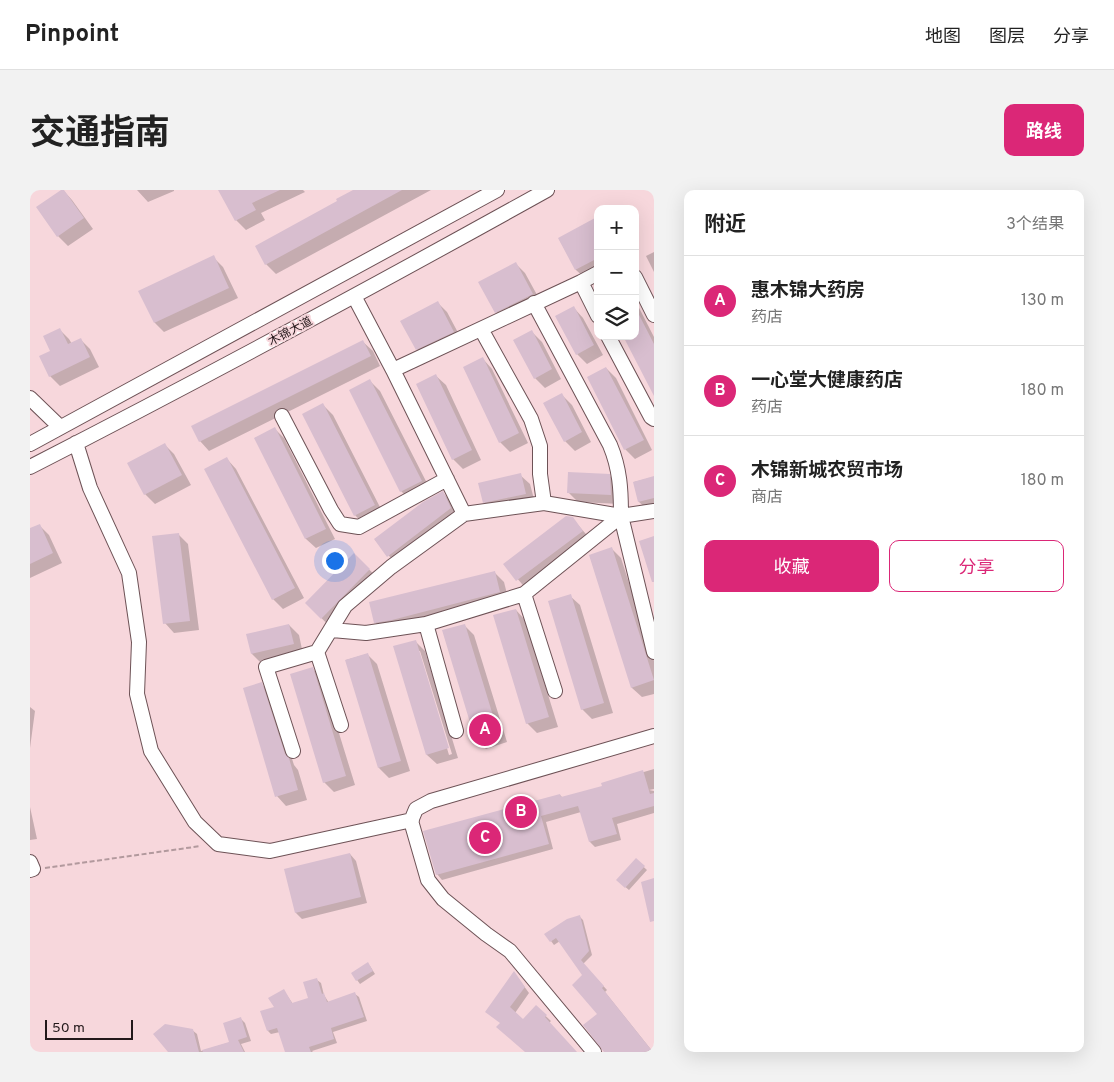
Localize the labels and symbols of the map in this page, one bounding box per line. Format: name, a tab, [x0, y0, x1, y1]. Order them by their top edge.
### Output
street label: 木锦大道	[266, 314, 315, 350]
your location	[322, 548, 348, 574]
pin: A	[469, 711, 501, 749]
pin: B	[505, 793, 537, 831]
pin: C	[469, 819, 501, 857]
scale bar	[45, 1017, 132, 1040]

